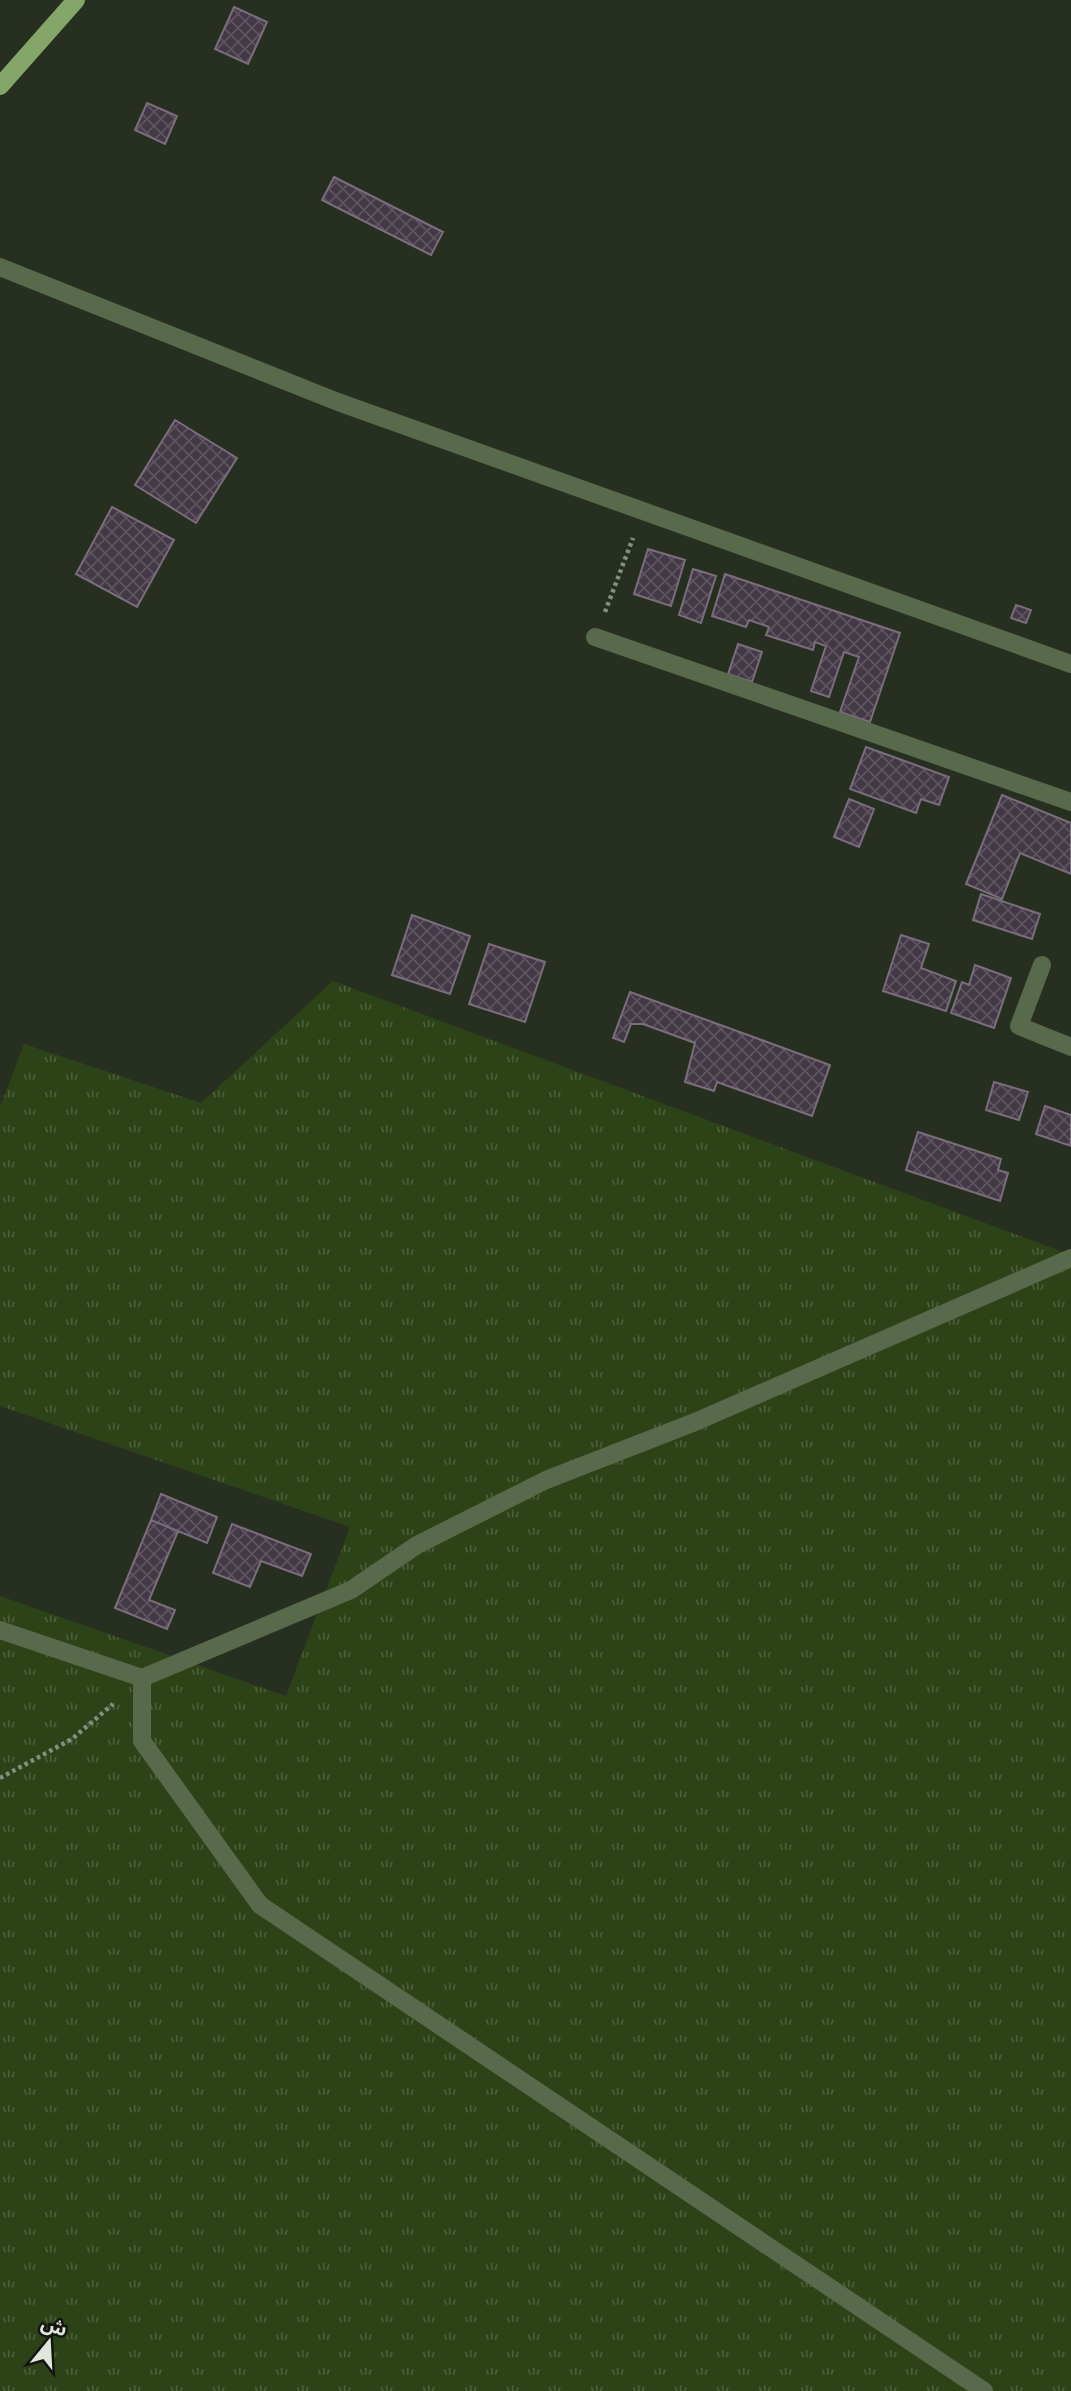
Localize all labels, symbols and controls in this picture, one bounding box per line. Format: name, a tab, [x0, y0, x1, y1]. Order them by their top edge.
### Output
north arrow	[14, 2307, 84, 2377]
text: ش	[38, 2311, 70, 2340]

